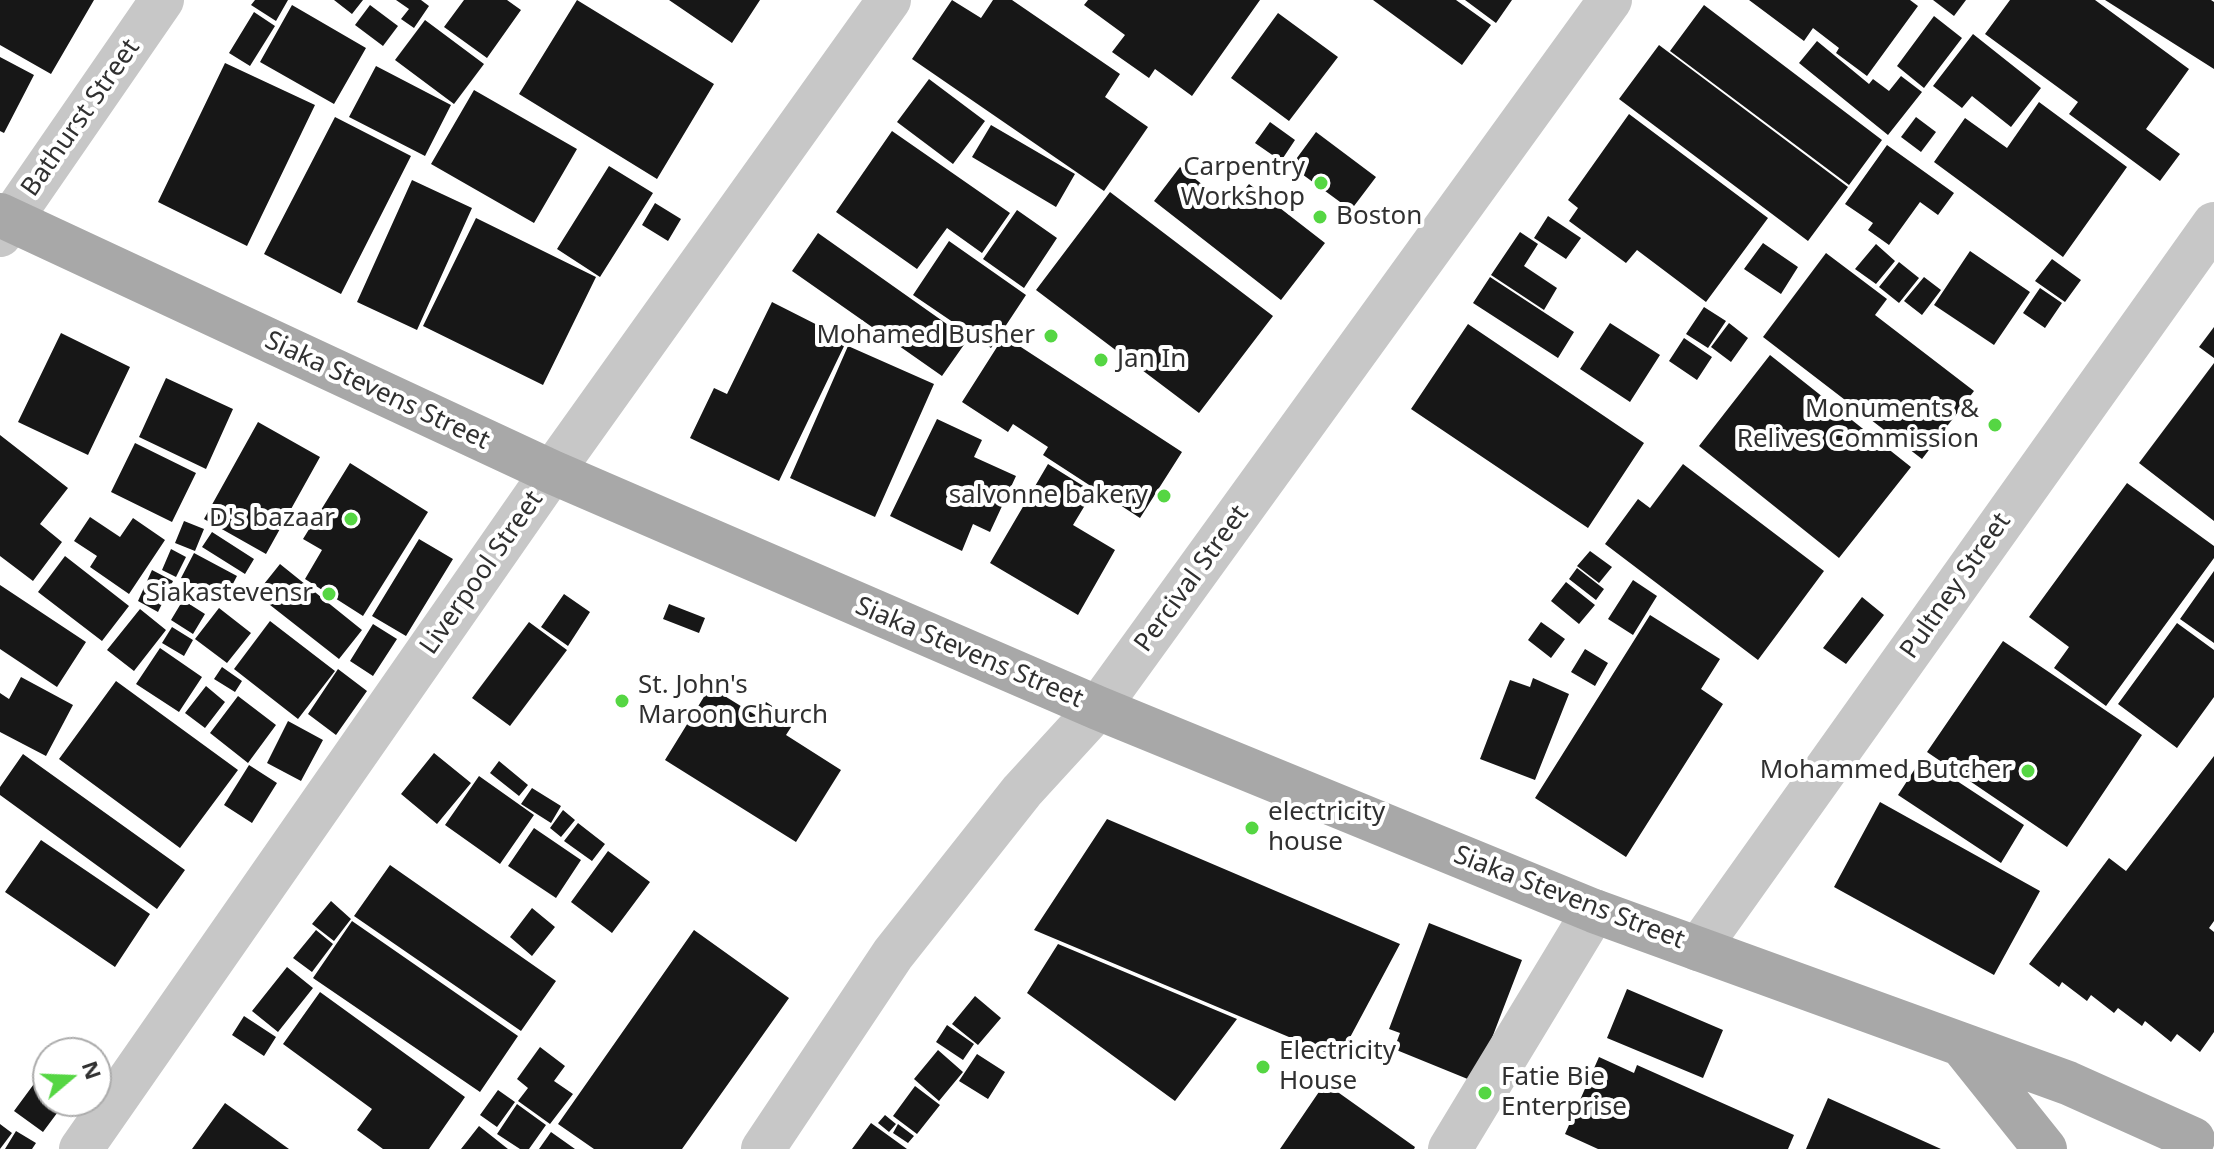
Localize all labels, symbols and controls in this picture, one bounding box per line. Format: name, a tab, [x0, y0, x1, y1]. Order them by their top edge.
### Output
street label: Bathurst Street	[15, 33, 147, 203]
place label: Carpentry Workshop	[1181, 152, 1305, 214]
marker: Carpentry Workshop	[1312, 174, 1330, 192]
place label: Boston	[1336, 201, 1422, 233]
marker: Boston	[1311, 208, 1329, 226]
place label: Mohamed Busher	[816, 320, 1035, 352]
street label: Siaka Stevens Street	[260, 325, 494, 457]
marker: Mohamed Busher	[1042, 327, 1060, 345]
place label: Jan In	[1117, 344, 1186, 376]
marker: Jan In	[1092, 351, 1110, 369]
place label: Monuments & Relives Commission	[1737, 394, 1979, 456]
marker: Monuments & Relives Commission	[1986, 416, 2004, 434]
place label: salvonne bakery	[949, 480, 1148, 512]
street label: Liverpool Street	[414, 485, 550, 661]
marker: salvonne bakery	[1155, 487, 1173, 505]
street label: Percival Street	[1128, 500, 1256, 658]
place label: D's bazaar	[209, 503, 335, 535]
street label: Pultney Street	[1894, 507, 2018, 665]
marker: D's bazaar	[342, 510, 360, 528]
place label: Siakastevensr	[146, 578, 313, 610]
marker: Siakastevensr	[320, 585, 338, 603]
street label: Siaka Stevens Street	[850, 591, 1088, 715]
place label: St. John's Maroon Church	[638, 670, 828, 732]
marker: St. John's Maroon Church	[613, 692, 631, 710]
place label: Mohammed Butcher	[1760, 755, 2012, 787]
marker: Mohammed Butcher	[2019, 762, 2037, 780]
place label: electricity house	[1268, 797, 1385, 858]
marker: electricity house	[1243, 819, 1261, 837]
street label: Siaka Stevens Street	[1449, 840, 1689, 956]
place label: Electricity House	[1279, 1036, 1396, 1098]
north arrow	[32, 1037, 112, 1117]
text: N	[76, 1056, 110, 1083]
marker: Electricity House	[1254, 1058, 1272, 1076]
place label: Fatie Bie Enterprise	[1501, 1062, 1627, 1124]
marker: Fatie Bie Enterprise	[1476, 1084, 1494, 1102]

